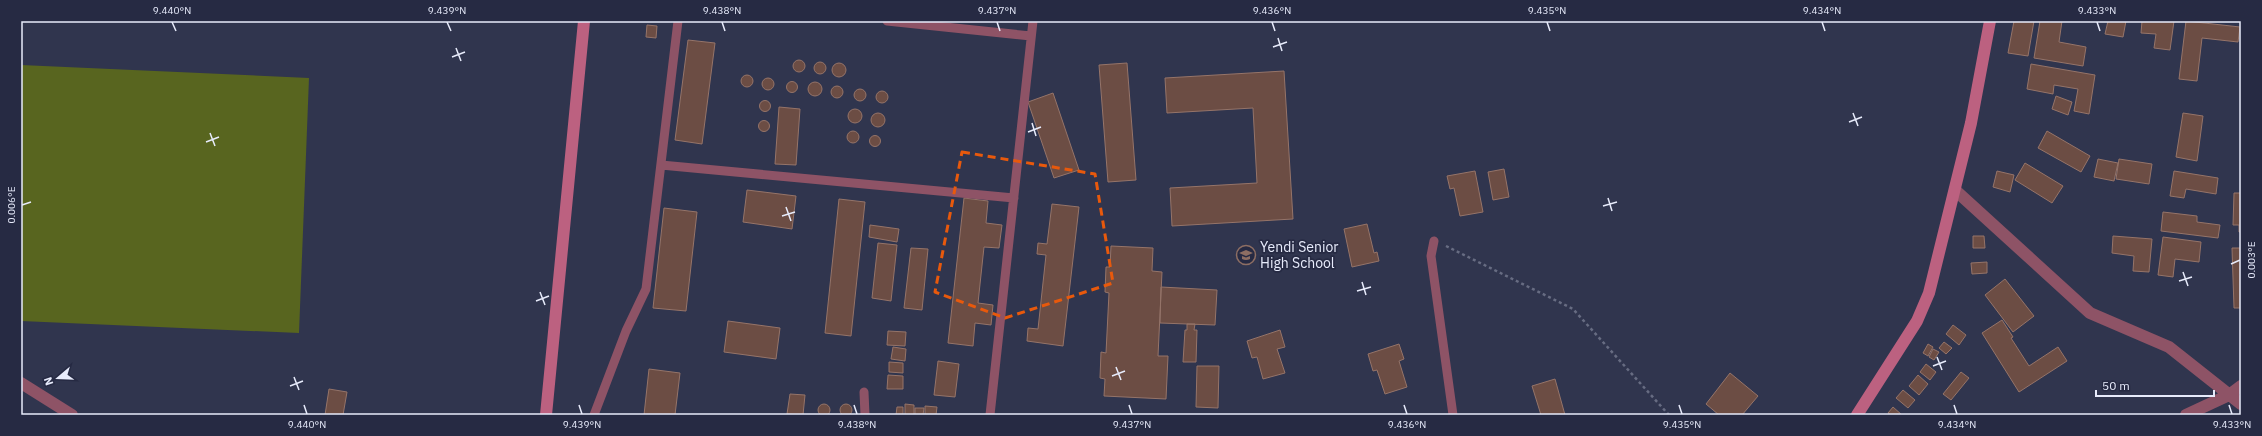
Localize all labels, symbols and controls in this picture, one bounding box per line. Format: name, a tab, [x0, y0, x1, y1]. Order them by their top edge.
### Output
text: 9.440°N	[153, 4, 191, 17]
text: 9.439°N	[428, 4, 466, 17]
text: 9.438°N	[703, 4, 741, 17]
text: 9.437°N	[978, 4, 1016, 17]
text: 9.436°N	[1253, 4, 1291, 17]
text: 9.435°N	[1528, 4, 1566, 17]
text: 9.434°N	[1803, 4, 1841, 17]
text: 9.433°N	[2078, 4, 2116, 17]
text: 0.006°E	[5, 186, 18, 224]
place label: Yendi Senior High School	[1260, 238, 1338, 272]
text: 0.003°E	[2245, 241, 2258, 279]
school or university icon: Yendi Senior High School	[1235, 244, 1257, 266]
north arrow	[38, 358, 78, 398]
scale bar	[2096, 372, 2214, 398]
text: N	[41, 375, 56, 387]
text: 50 m	[2102, 378, 2130, 393]
text: 9.440°N	[288, 418, 326, 431]
text: 9.439°N	[563, 418, 601, 431]
text: 9.438°N	[838, 418, 876, 431]
text: 9.437°N	[1113, 418, 1151, 431]
text: 9.436°N	[1388, 418, 1426, 431]
text: 9.435°N	[1663, 418, 1701, 431]
text: 9.434°N	[1938, 418, 1976, 431]
text: 9.433°N	[2213, 418, 2251, 431]

